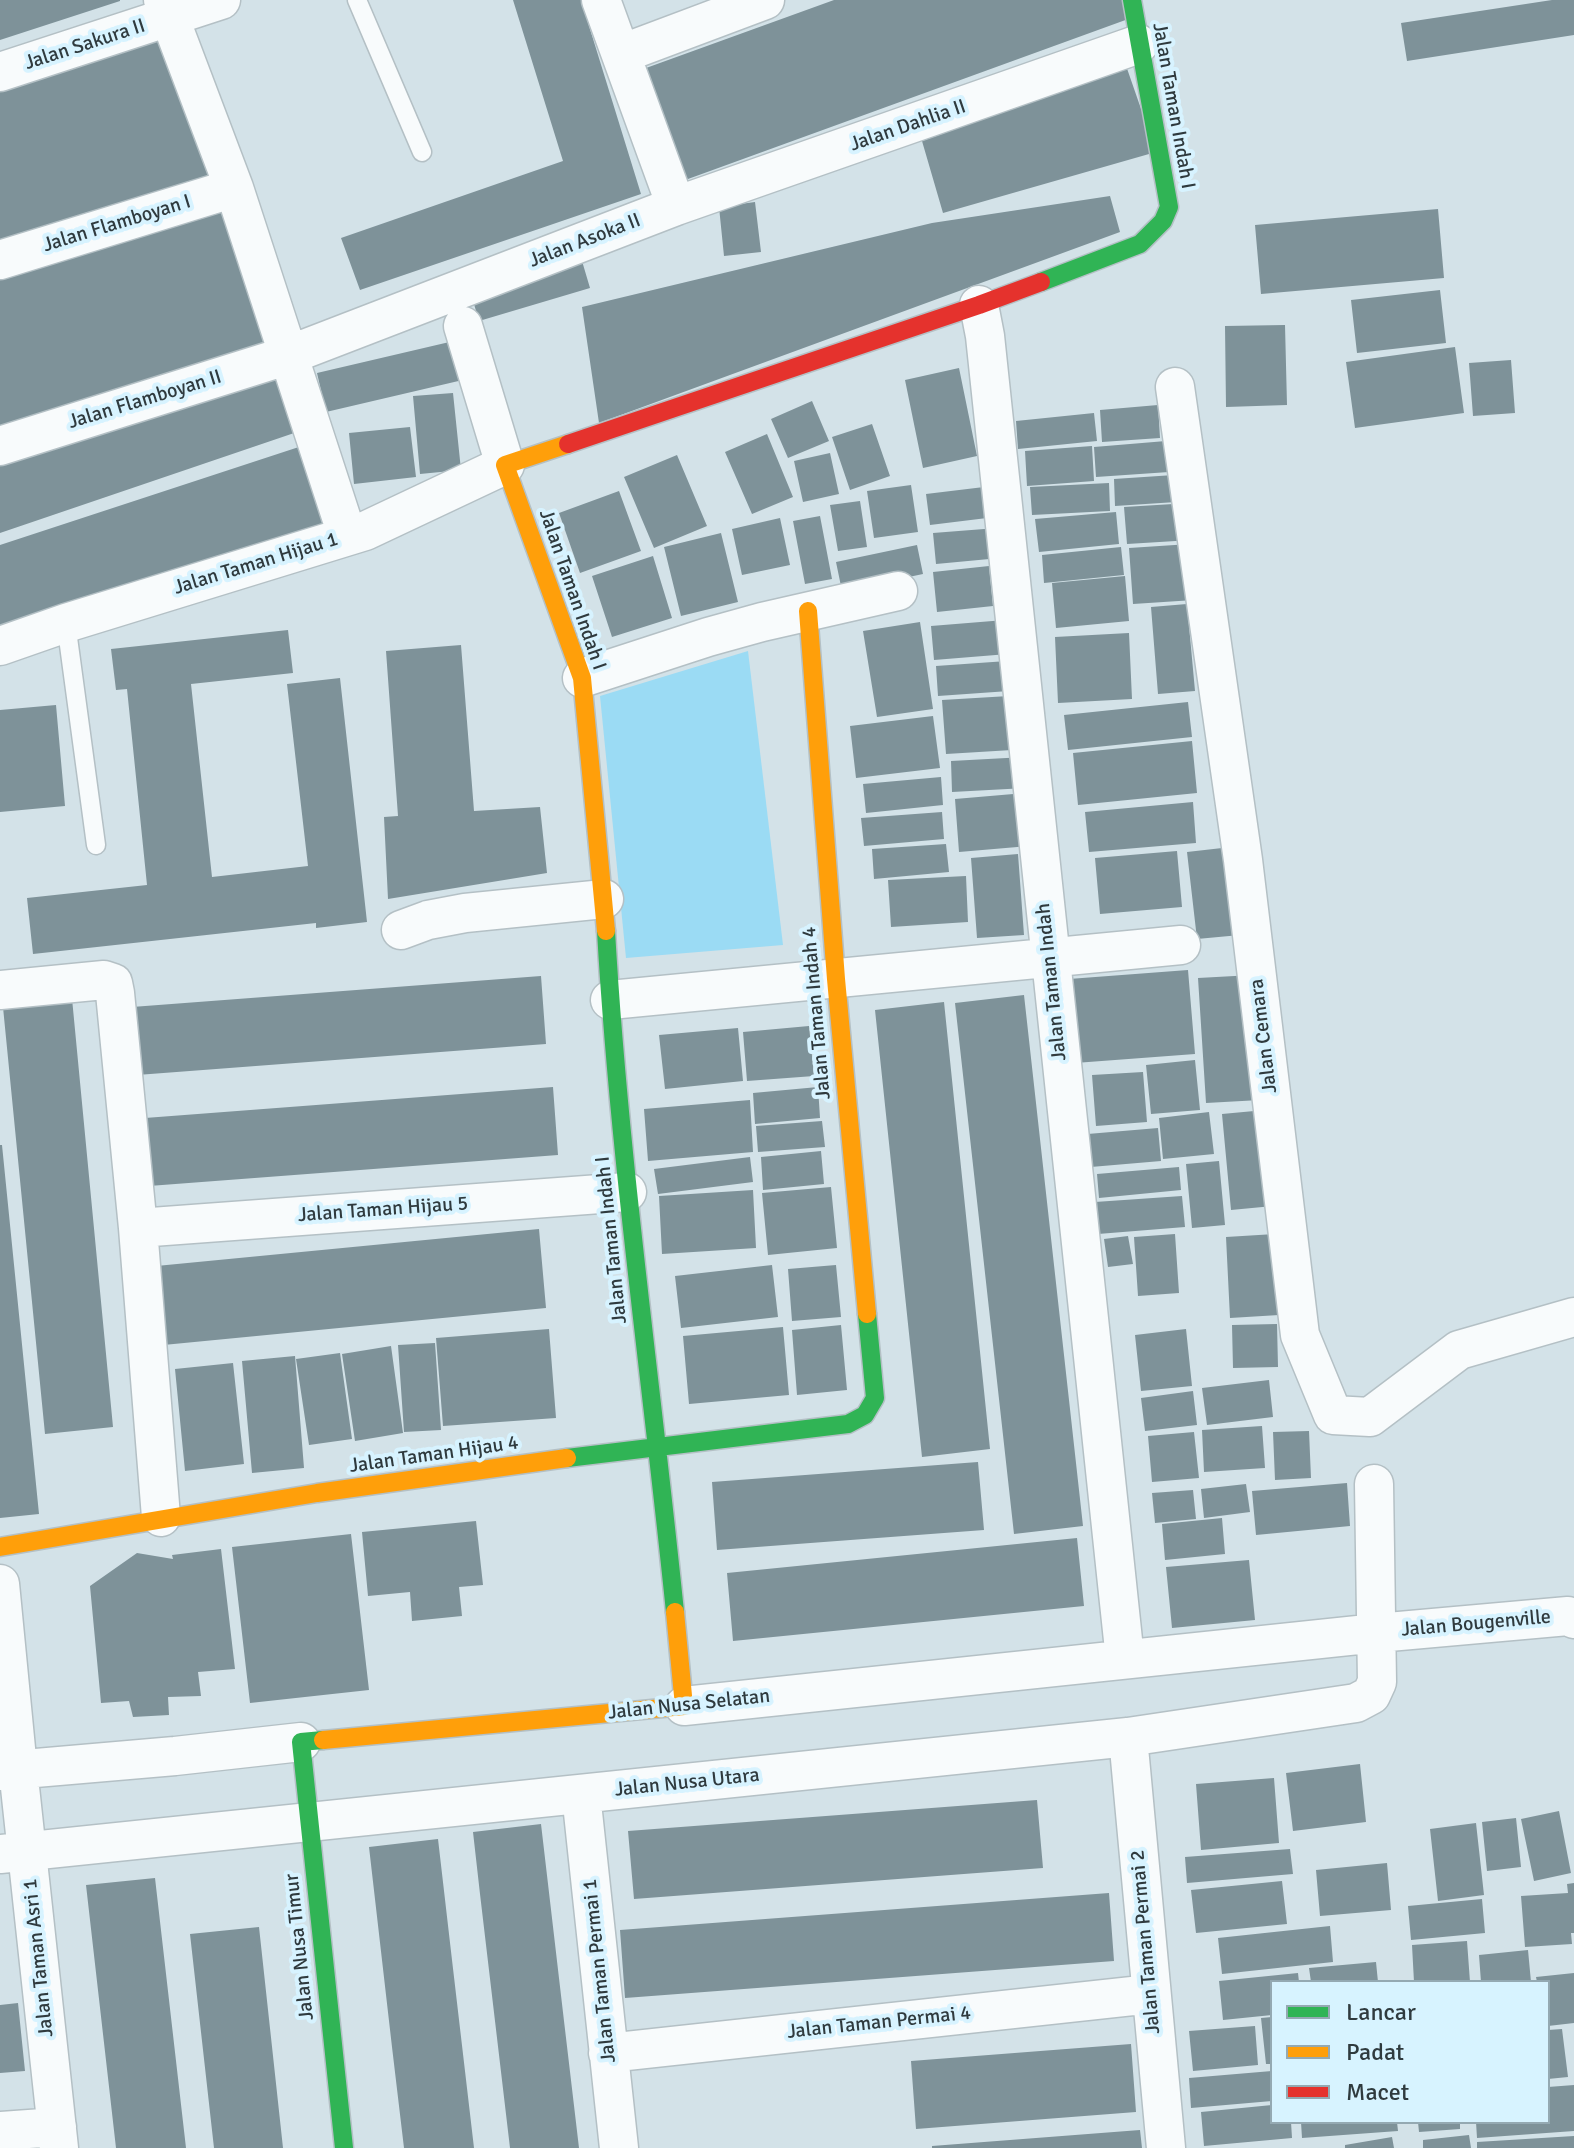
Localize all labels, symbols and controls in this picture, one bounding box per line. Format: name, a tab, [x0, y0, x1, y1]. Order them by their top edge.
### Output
street label: Jalan Sakura II	[22, 14, 148, 76]
street label: Jalan Taman Indah I	[1147, 21, 1199, 191]
street label: Jalan Dahlia II	[847, 95, 969, 157]
street label: Jalan Flamboyan I	[40, 190, 194, 258]
street label: Jalan Asoka II	[526, 209, 644, 273]
street label: Jalan Flamboyan II	[65, 365, 225, 435]
street label: Jalan Taman Indah I	[533, 506, 611, 674]
street label: Jalan Taman Hijau 1	[171, 528, 341, 600]
street label: Jalan Taman Indah	[1032, 902, 1072, 1062]
street label: Jalan Taman Indah 4	[797, 926, 837, 1100]
street label: Jalan Cemara	[1245, 977, 1283, 1095]
street label: Jalan Taman Indah I	[591, 1155, 633, 1325]
street label: Jalan Taman Hijau 5	[297, 1192, 469, 1228]
street label: Jalan Taman Hijau 4	[348, 1431, 520, 1479]
street label: Jalan Bougenville	[1400, 1606, 1552, 1642]
street label: Jalan Nusa Selatan	[607, 1685, 771, 1725]
street label: Jalan Nusa Utara	[613, 1763, 761, 1803]
street label: Jalan Taman Permai 2	[1126, 1849, 1166, 2035]
street label: Jalan Nusa Timur	[280, 1873, 320, 2021]
street label: Jalan Taman Asri 1	[19, 1878, 59, 2038]
street label: Jalan Taman Permai 1	[578, 1878, 622, 2064]
legend	[1270, 1980, 1550, 2124]
text: Lancar	[1346, 1997, 1416, 2027]
street label: Jalan Taman Permai 4	[786, 2001, 972, 2045]
text: Padat	[1346, 2037, 1404, 2067]
text: Macet	[1346, 2077, 1409, 2107]

